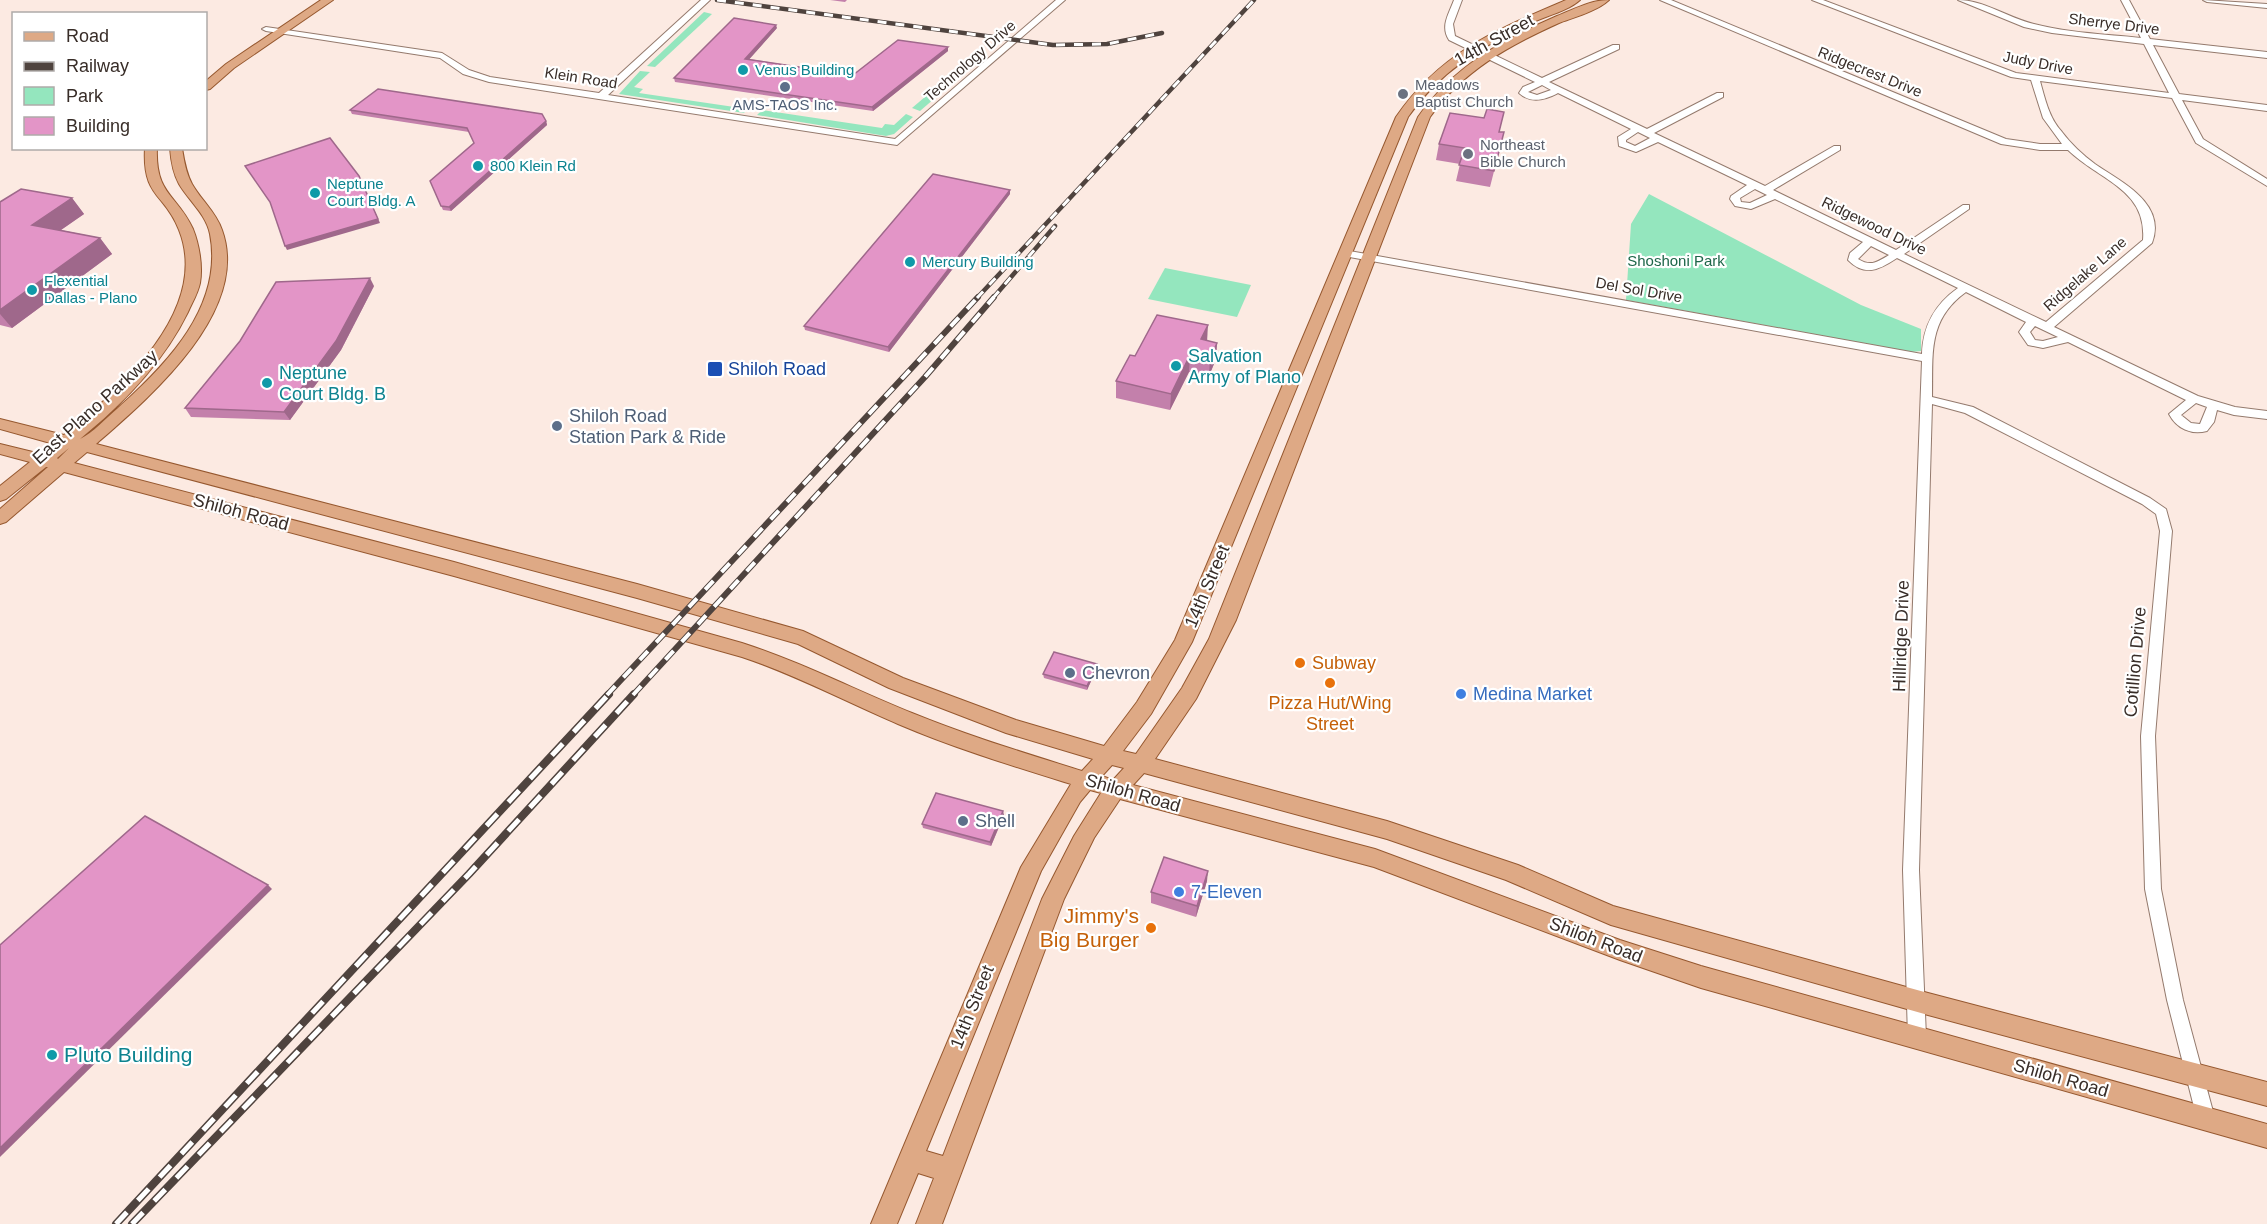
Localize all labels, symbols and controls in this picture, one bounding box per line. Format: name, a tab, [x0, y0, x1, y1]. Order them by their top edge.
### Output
street label: Sherrye Drive	[2068, 9, 2161, 38]
street label: 14th Street	[1451, 10, 1537, 70]
legend	[12, 12, 207, 150]
street label: Technology Drive	[921, 16, 1019, 105]
text: Road	[66, 26, 109, 46]
street label: Ridgecrest Drive	[1816, 43, 1925, 100]
street label: Judy Drive	[2002, 47, 2074, 78]
text: Railway	[66, 56, 129, 76]
place label: Venus Building	[755, 61, 854, 78]
street label: Klein Road	[544, 63, 619, 92]
marker: Venus Building	[736, 63, 750, 77]
place label: Meadows Baptist Church	[1415, 76, 1513, 110]
marker: AMS-TAOS Inc.	[778, 80, 792, 94]
text: Park	[66, 86, 104, 106]
marker: Meadows Baptist Church	[1396, 87, 1410, 101]
place label: AMS-TAOS Inc.	[732, 96, 838, 113]
text: Building	[66, 116, 130, 136]
place label: Northeast Bible Church	[1480, 136, 1566, 170]
marker: Northeast Bible Church	[1461, 147, 1475, 161]
place label: 800 Klein Rd	[490, 157, 576, 174]
marker: 800 Klein Rd	[471, 159, 485, 173]
place label: Neptune Court Bldg. A	[327, 175, 415, 209]
marker: Neptune Court Bldg. A	[308, 186, 322, 200]
street label: Ridgewood Drive	[1819, 193, 1929, 258]
street label: Ridgelake Lane	[2040, 233, 2130, 314]
park label: Shoshoni Park	[1627, 252, 1725, 269]
place label: Mercury Building	[922, 253, 1034, 270]
marker: Mercury Building	[903, 255, 917, 269]
place label: Flexential Dallas - Plano	[44, 272, 137, 306]
street label: Del Sol Drive	[1595, 274, 1684, 305]
marker: Flexential Dallas - Plano	[25, 283, 39, 297]
street label: East Plano Parkway	[28, 346, 162, 468]
place label: Salvation Army of Plano	[1188, 346, 1301, 387]
place label: Shiloh Road	[728, 359, 826, 379]
marker: Salvation Army of Plano	[1169, 359, 1183, 373]
marker: Shiloh Road	[706, 360, 724, 378]
place label: Neptune Court Bldg. B	[279, 363, 386, 404]
marker: Neptune Court Bldg. B	[260, 376, 274, 390]
place label: Shiloh Road Station Park & Ride	[569, 406, 726, 447]
marker: Shiloh Road Station Park & Ride	[550, 419, 564, 433]
street label: Shiloh Road	[191, 490, 291, 534]
street label: 14th Street	[1181, 542, 1233, 630]
street label: Hillridge Drive	[1889, 580, 1913, 692]
street label: Cotillion Drive	[2120, 606, 2150, 718]
place label: Subway	[1312, 653, 1376, 673]
marker: Subway	[1293, 656, 1307, 670]
place label: Chevron	[1082, 663, 1150, 683]
marker: Chevron	[1063, 666, 1077, 680]
marker: Pizza Hut/Wing Street	[1323, 676, 1337, 690]
place label: Medina Market	[1473, 684, 1592, 704]
marker: Medina Market	[1454, 687, 1468, 701]
place label: Pizza Hut/Wing Street	[1268, 693, 1392, 734]
street label: Shiloh Road	[1083, 770, 1183, 816]
place label: Shell	[975, 811, 1015, 831]
marker: Shell	[956, 814, 970, 828]
place label: 7-Eleven	[1191, 882, 1262, 902]
marker: 7-Eleven	[1172, 885, 1186, 899]
place label: Jimmy's Big Burger	[1040, 904, 1139, 951]
street label: Shiloh Road	[1547, 913, 1645, 967]
marker: Jimmy's Big Burger	[1144, 921, 1158, 935]
street label: 14th Street	[946, 962, 998, 1052]
place label: Pluto Building	[64, 1043, 192, 1066]
marker: Pluto Building	[45, 1048, 59, 1062]
street label: Shiloh Road	[2011, 1055, 2111, 1101]

